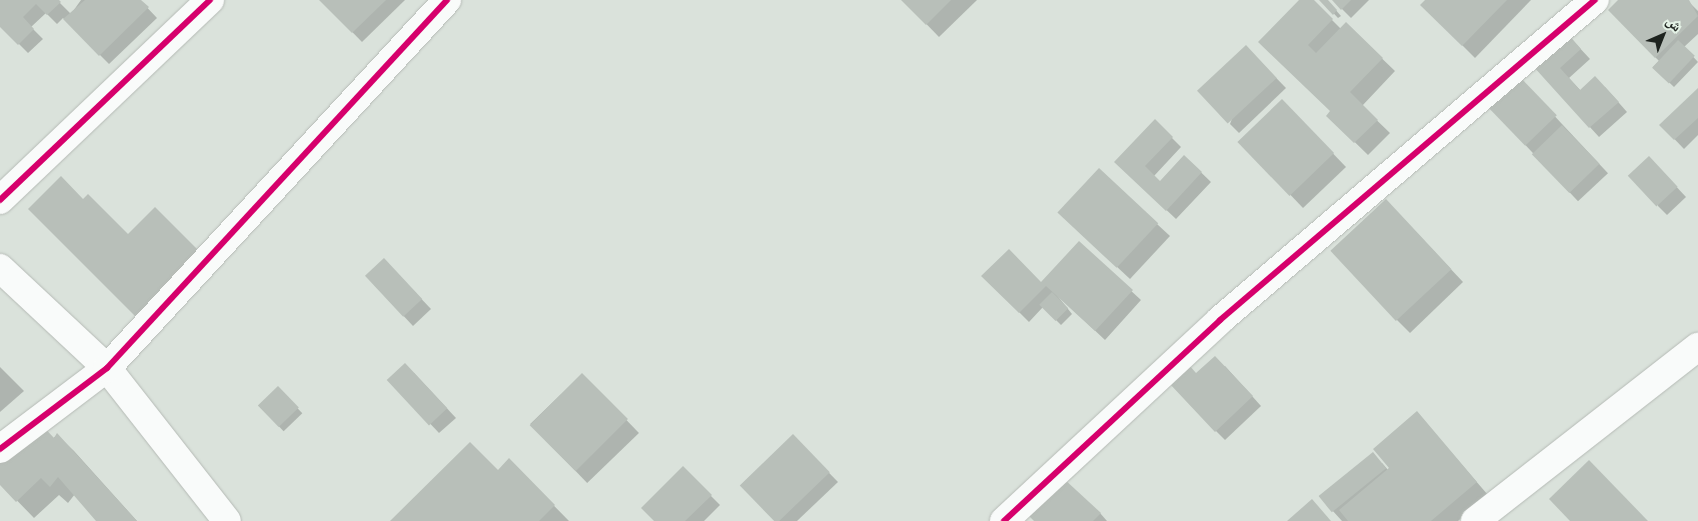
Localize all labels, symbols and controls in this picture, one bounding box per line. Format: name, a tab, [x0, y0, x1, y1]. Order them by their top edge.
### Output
north arrow	[1638, 10, 1688, 60]
text: ش	[1663, 13, 1684, 34]

